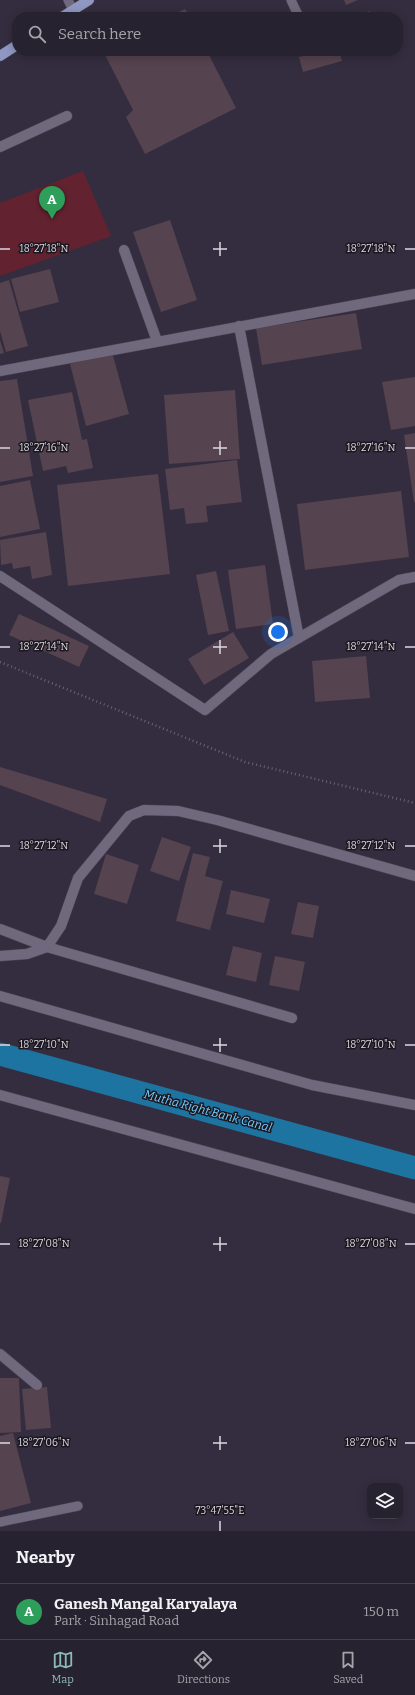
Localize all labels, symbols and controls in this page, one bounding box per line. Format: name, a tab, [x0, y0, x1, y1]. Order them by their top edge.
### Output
search box	[12, 12, 403, 56]
icon: search	[26, 23, 48, 45]
text: Search here	[58, 25, 141, 43]
pin: A	[39, 186, 65, 219]
text: 18°27'18"N	[20, 243, 68, 255]
text: 18°27'18"N	[347, 243, 395, 255]
text: 18°27'16"N	[20, 442, 69, 454]
text: 18°27'16"N	[347, 442, 396, 454]
your location	[268, 622, 288, 642]
text: 18°27'14"N	[20, 641, 69, 653]
text: 18°27'14"N	[347, 641, 396, 653]
text: 18°27'12"N	[20, 840, 68, 852]
text: 18°27'12"N	[347, 840, 395, 852]
text: 18°27'10"N	[19, 1039, 69, 1051]
text: 18°27'10"N	[346, 1039, 396, 1051]
water label: Mutha Right Bank Canal	[143, 1087, 273, 1135]
text: 18°27'08"N	[18, 1238, 70, 1250]
text: 18°27'08"N	[345, 1238, 397, 1250]
text: 18°27'06"N	[18, 1437, 70, 1449]
text: 18°27'06"N	[345, 1437, 397, 1449]
map controls	[367, 1483, 403, 1519]
button: layers	[367, 1483, 403, 1519]
text: 73°47'55"E	[196, 1505, 244, 1517]
text: Nearby	[16, 1547, 75, 1568]
text: Ganesh Mangal Karyalaya	[54, 1595, 237, 1613]
text: A	[24, 1604, 34, 1619]
text: 150 m	[363, 1604, 399, 1619]
text: Park · Sinhagad Road	[54, 1613, 179, 1628]
tab: Map	[52, 1649, 74, 1686]
tab: Directions	[177, 1649, 230, 1686]
tab: Saved	[333, 1649, 363, 1686]

